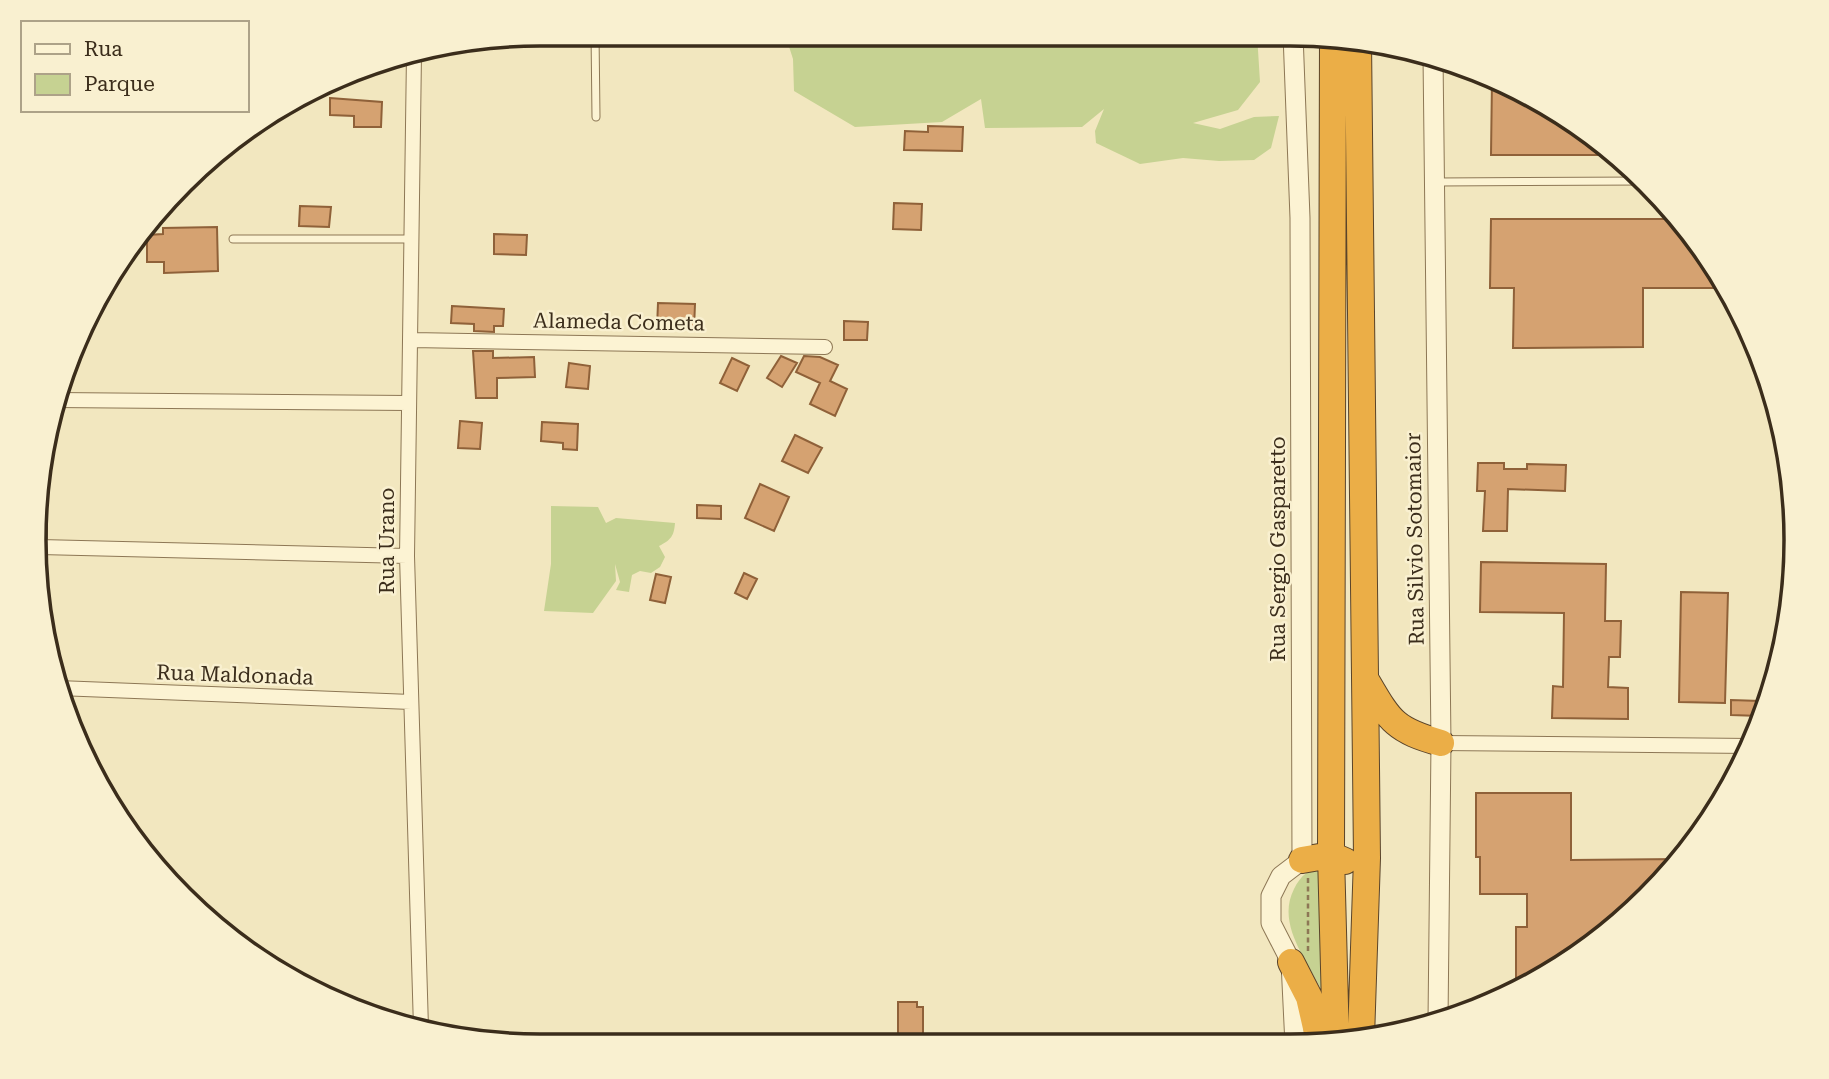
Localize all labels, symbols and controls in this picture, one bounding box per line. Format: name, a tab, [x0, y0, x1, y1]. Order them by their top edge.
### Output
legend	[21, 21, 248, 112]
text: Rua	[84, 37, 123, 61]
text: Parque	[84, 72, 155, 96]
street label: Alameda Cometa	[533, 309, 706, 336]
street label: Rua Silvio Sotomaior	[1401, 432, 1429, 646]
street label: Rua Sergio Gasparetto	[1266, 436, 1290, 662]
street label: Rua Urano	[375, 488, 399, 594]
street label: Rua Maldonada	[156, 660, 315, 690]

